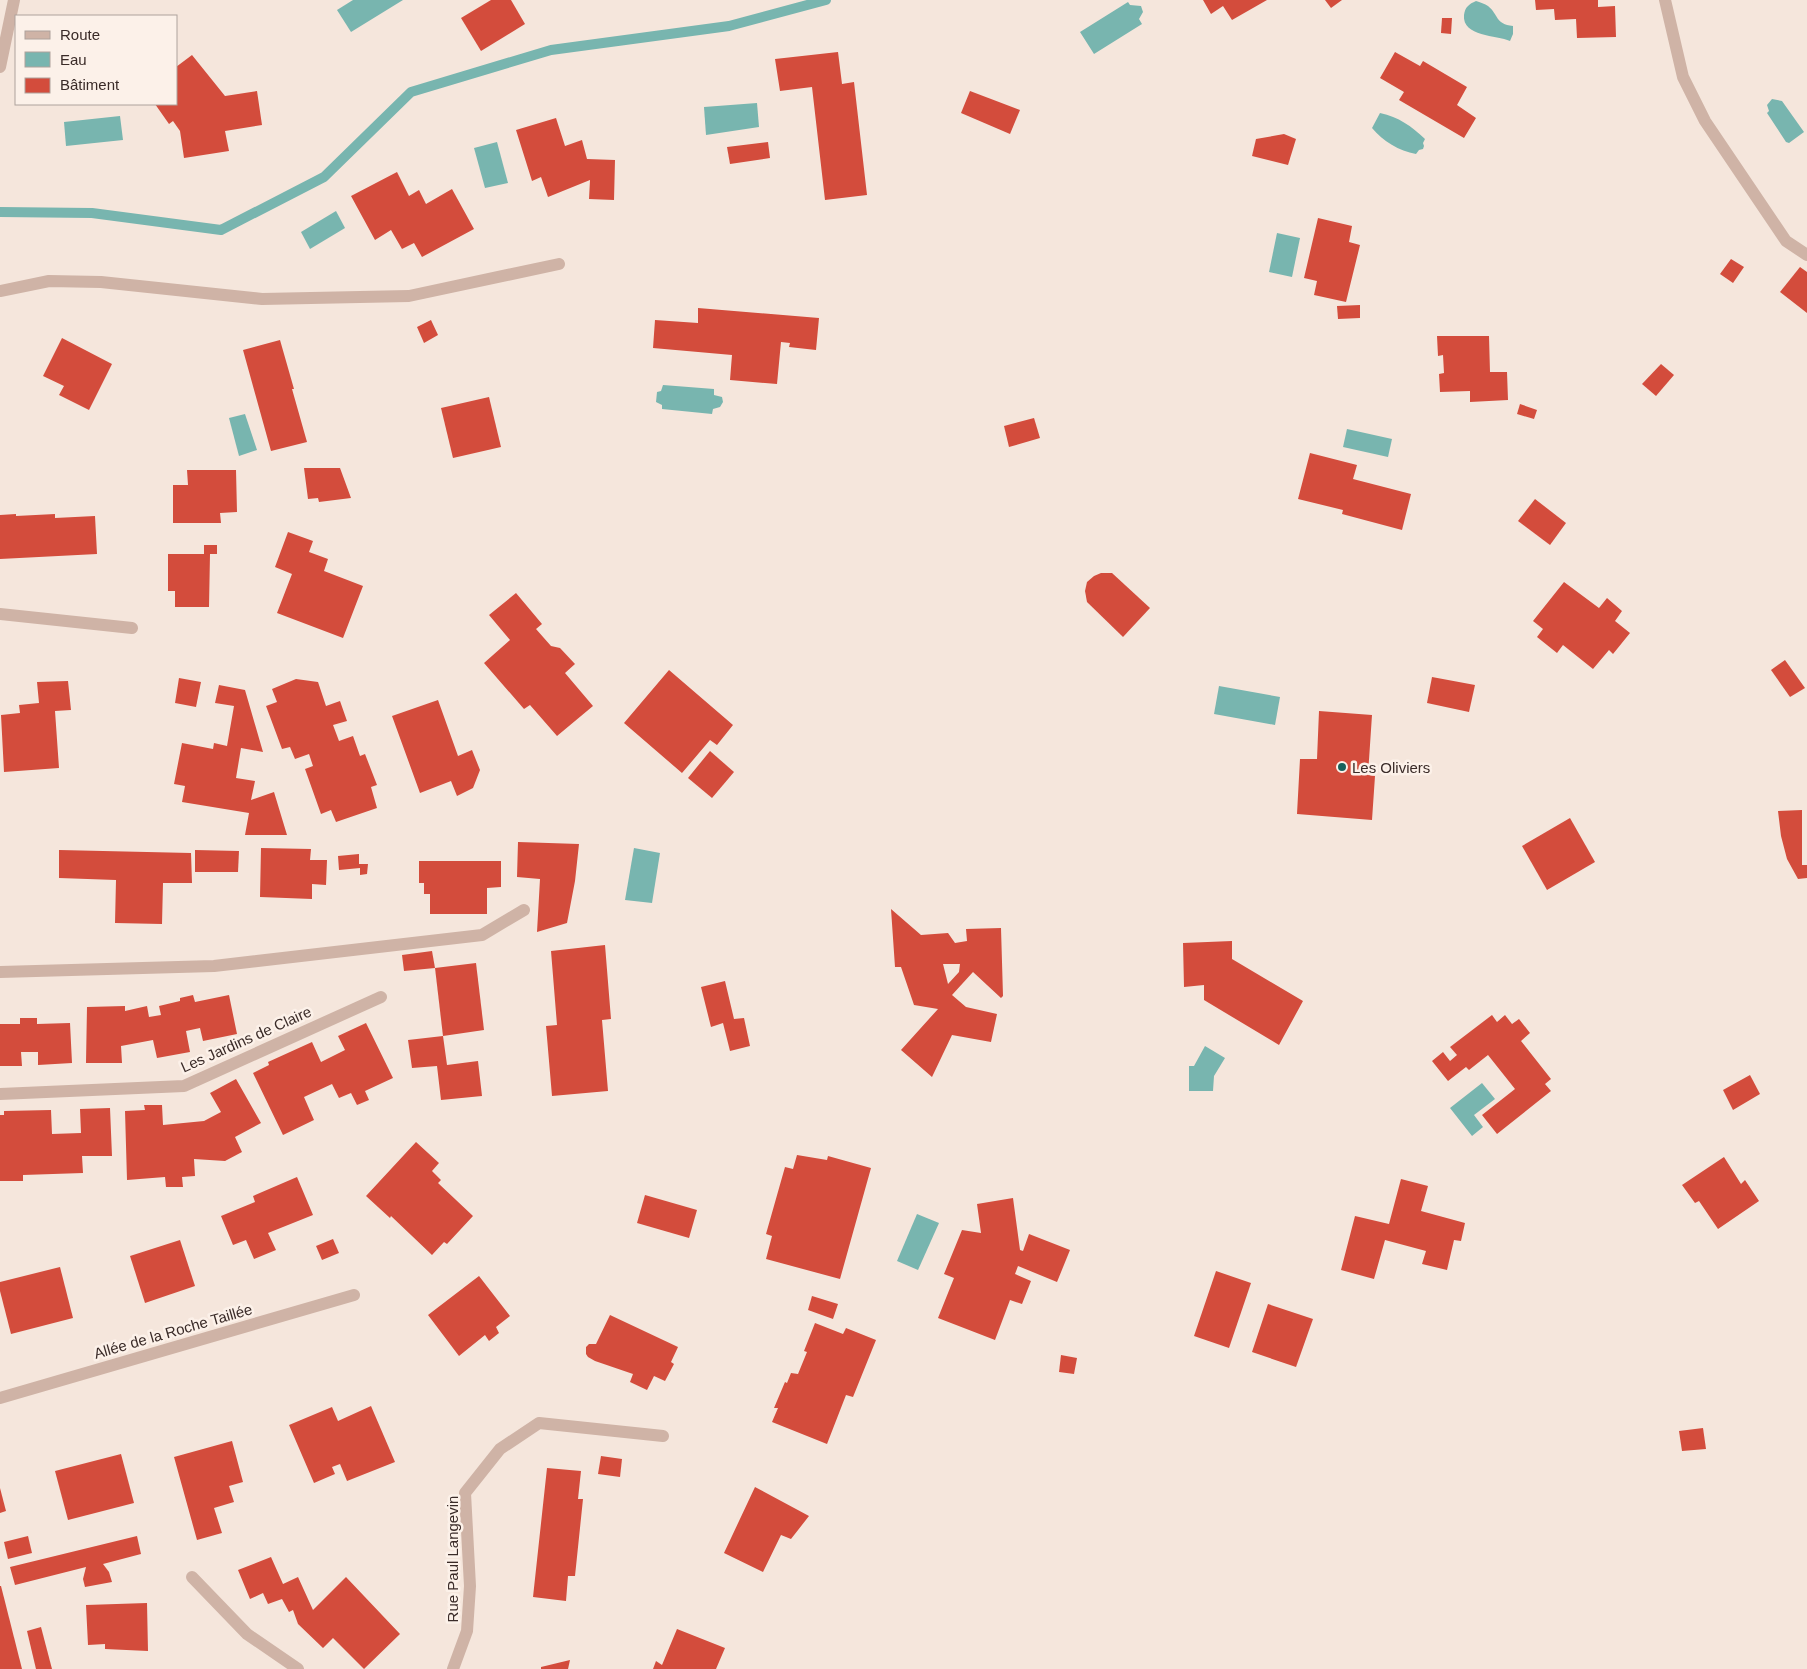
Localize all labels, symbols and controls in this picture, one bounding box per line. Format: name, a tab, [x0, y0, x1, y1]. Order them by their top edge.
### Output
legend	[15, 15, 178, 105]
text: Route	[60, 26, 100, 43]
text: Eau	[60, 51, 87, 68]
text: Bâtiment	[60, 76, 120, 93]
place label: Les Oliviers	[1352, 759, 1430, 776]
marker: Les Oliviers	[1336, 761, 1348, 773]
street label: Les Jardins de Claire	[178, 1003, 314, 1075]
street label: Allée de la Roche Taillée	[92, 1300, 254, 1362]
street label: Rue Paul Langevin	[444, 1496, 461, 1622]

